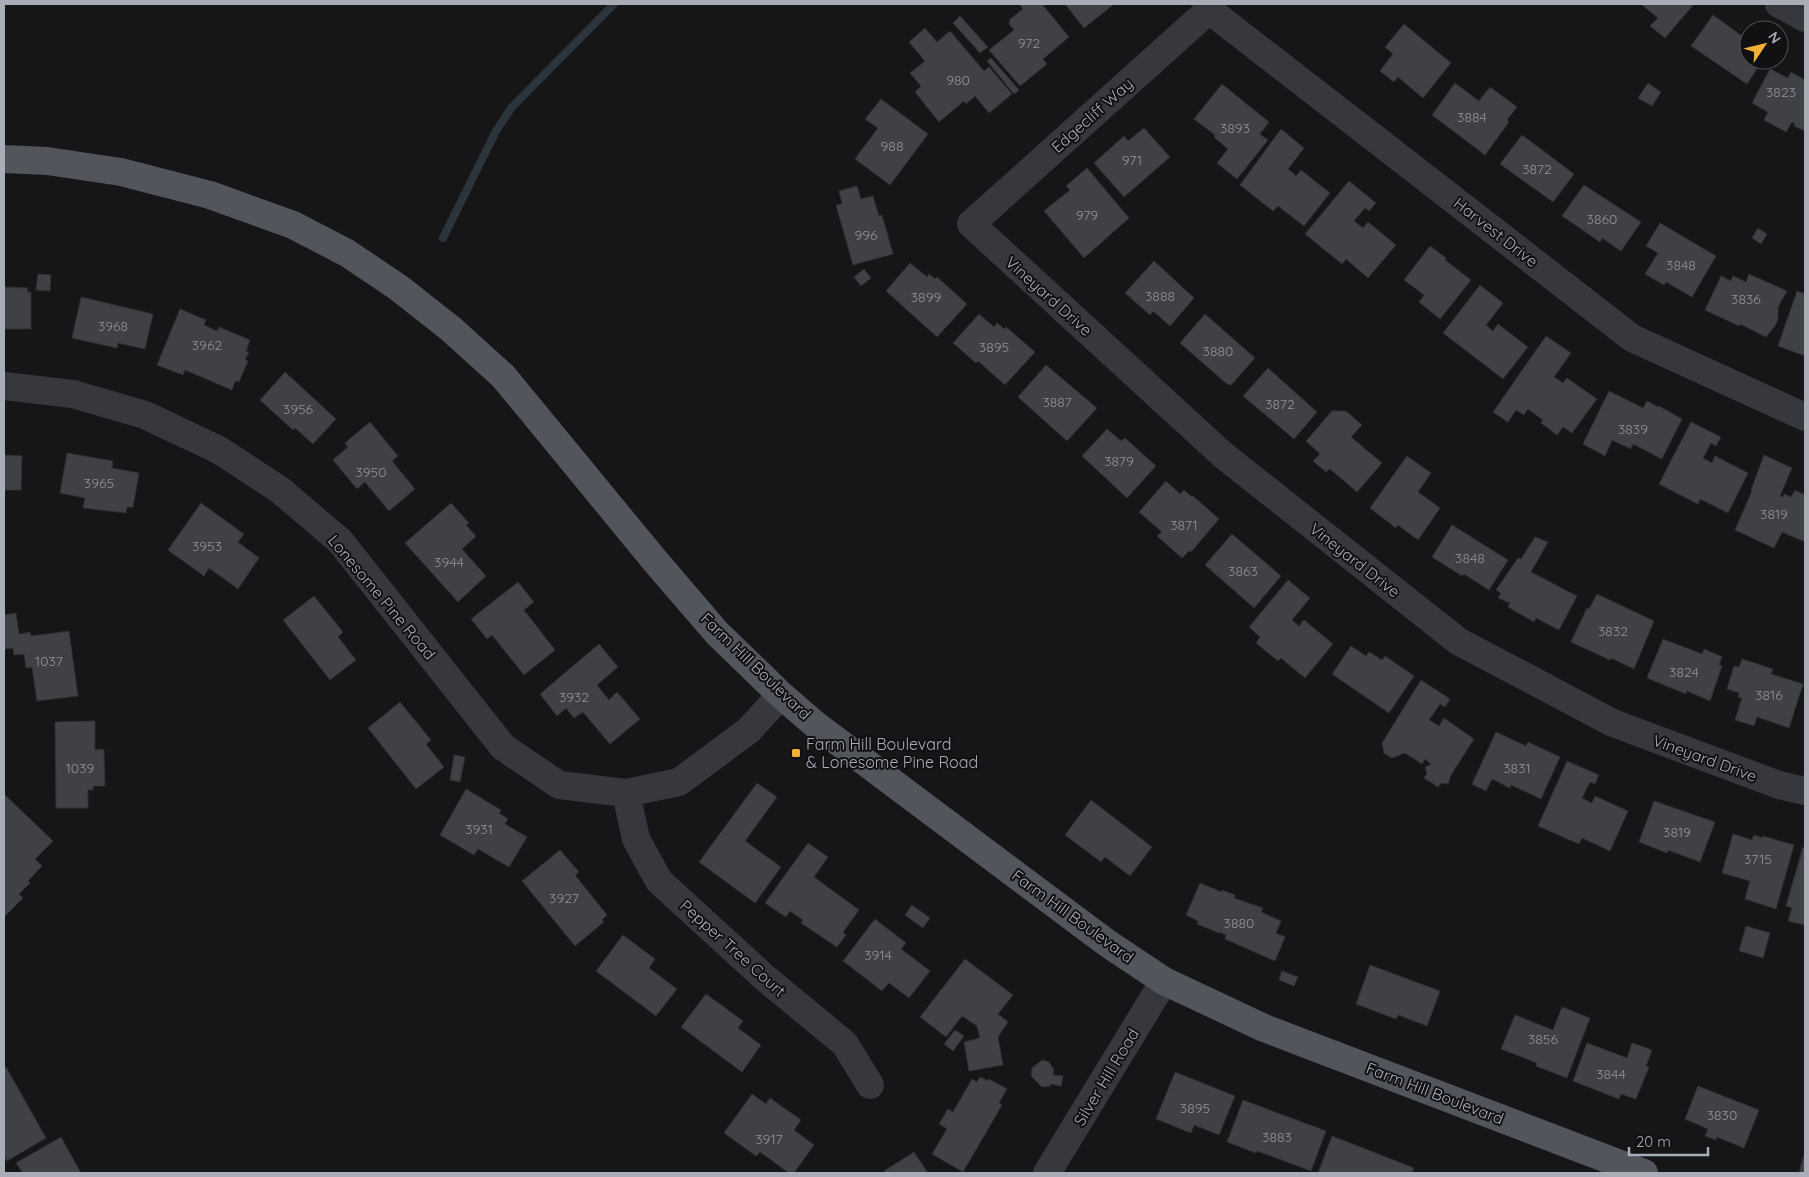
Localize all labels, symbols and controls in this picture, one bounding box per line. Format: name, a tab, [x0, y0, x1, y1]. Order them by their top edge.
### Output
north arrow	[1739, 20, 1789, 70]
text: N	[1764, 28, 1785, 47]
house number: 972	[1018, 34, 1040, 52]
house number: 980	[946, 71, 970, 89]
street label: Edgecliff Way	[1047, 73, 1137, 157]
house number: 3823	[1766, 83, 1796, 101]
house number: 3884	[1457, 108, 1487, 126]
house number: 3893	[1220, 119, 1250, 137]
house number: 988	[881, 137, 903, 155]
house number: 971	[1122, 151, 1142, 169]
house number: 3872	[1522, 160, 1552, 178]
street label: Harvest Drive	[1450, 193, 1542, 271]
house number: 979	[1076, 206, 1098, 224]
house number: 3860	[1587, 210, 1617, 228]
house number: 996	[854, 226, 878, 244]
street label: Vineyard Drive	[1002, 252, 1096, 340]
house number: 3848	[1666, 256, 1696, 274]
house number: 3888	[1145, 287, 1175, 305]
house number: 3899	[911, 288, 941, 306]
house number: 3836	[1731, 290, 1761, 308]
house number: 3968	[98, 317, 128, 335]
house number: 3962	[192, 336, 222, 354]
house number: 3895	[979, 338, 1009, 356]
house number: 3880	[1203, 342, 1233, 360]
house number: 3887	[1042, 393, 1072, 411]
house number: 3872	[1265, 395, 1295, 413]
house number: 3956	[283, 400, 314, 418]
house number: 3839	[1618, 420, 1648, 438]
house number: 3879	[1104, 452, 1134, 470]
house number: 3950	[355, 463, 387, 481]
house number: 3965	[84, 474, 114, 492]
house number: 3819	[1760, 505, 1788, 523]
house number: 3871	[1170, 516, 1198, 534]
street label: Vineyard Drive	[1306, 518, 1404, 602]
street label: Lonesome Pine Road	[324, 530, 440, 664]
house number: 3953	[192, 537, 222, 555]
house number: 3848	[1455, 549, 1485, 567]
house number: 3944	[434, 553, 464, 571]
house number: 3863	[1228, 562, 1258, 580]
street label: Farm Hill Boulevard	[697, 608, 815, 724]
house number: 3832	[1598, 622, 1628, 640]
house number: 1037	[35, 652, 63, 670]
house number: 3824	[1669, 663, 1699, 681]
house number: 3816	[1755, 686, 1783, 704]
house number: 3932	[559, 688, 589, 706]
street label: Vineyard Drive	[1650, 730, 1760, 786]
place label: Farm Hill Boulevard & Lonesome Pine Road	[806, 734, 978, 772]
marker: Farm Hill Boulevard & Lonesome Pine Road	[790, 747, 802, 759]
house number: 1039	[66, 759, 95, 777]
house number: 3831	[1503, 759, 1531, 777]
house number: 3931	[465, 820, 493, 838]
house number: 3819	[1663, 823, 1691, 841]
house number: 3715	[1744, 850, 1772, 868]
street label: Farm Hill Boulevard	[1008, 865, 1138, 967]
house number: 3927	[549, 889, 579, 907]
street label: Pepper Tree Court	[676, 895, 790, 1001]
house number: 3880	[1224, 914, 1254, 932]
house number: 3914	[864, 946, 892, 964]
street label: Silver Hill Road	[1069, 1025, 1143, 1129]
house number: 3856	[1528, 1030, 1558, 1048]
street label: Farm Hill Boulevard	[1363, 1058, 1507, 1128]
house number: 3844	[1596, 1065, 1626, 1083]
house number: 3895	[1180, 1099, 1210, 1117]
house number: 3830	[1707, 1106, 1737, 1124]
scale bar	[1629, 1124, 1708, 1156]
house number: 3883	[1262, 1128, 1292, 1146]
house number: 3917	[755, 1130, 783, 1148]
text: 20 m	[1636, 1132, 1671, 1151]

